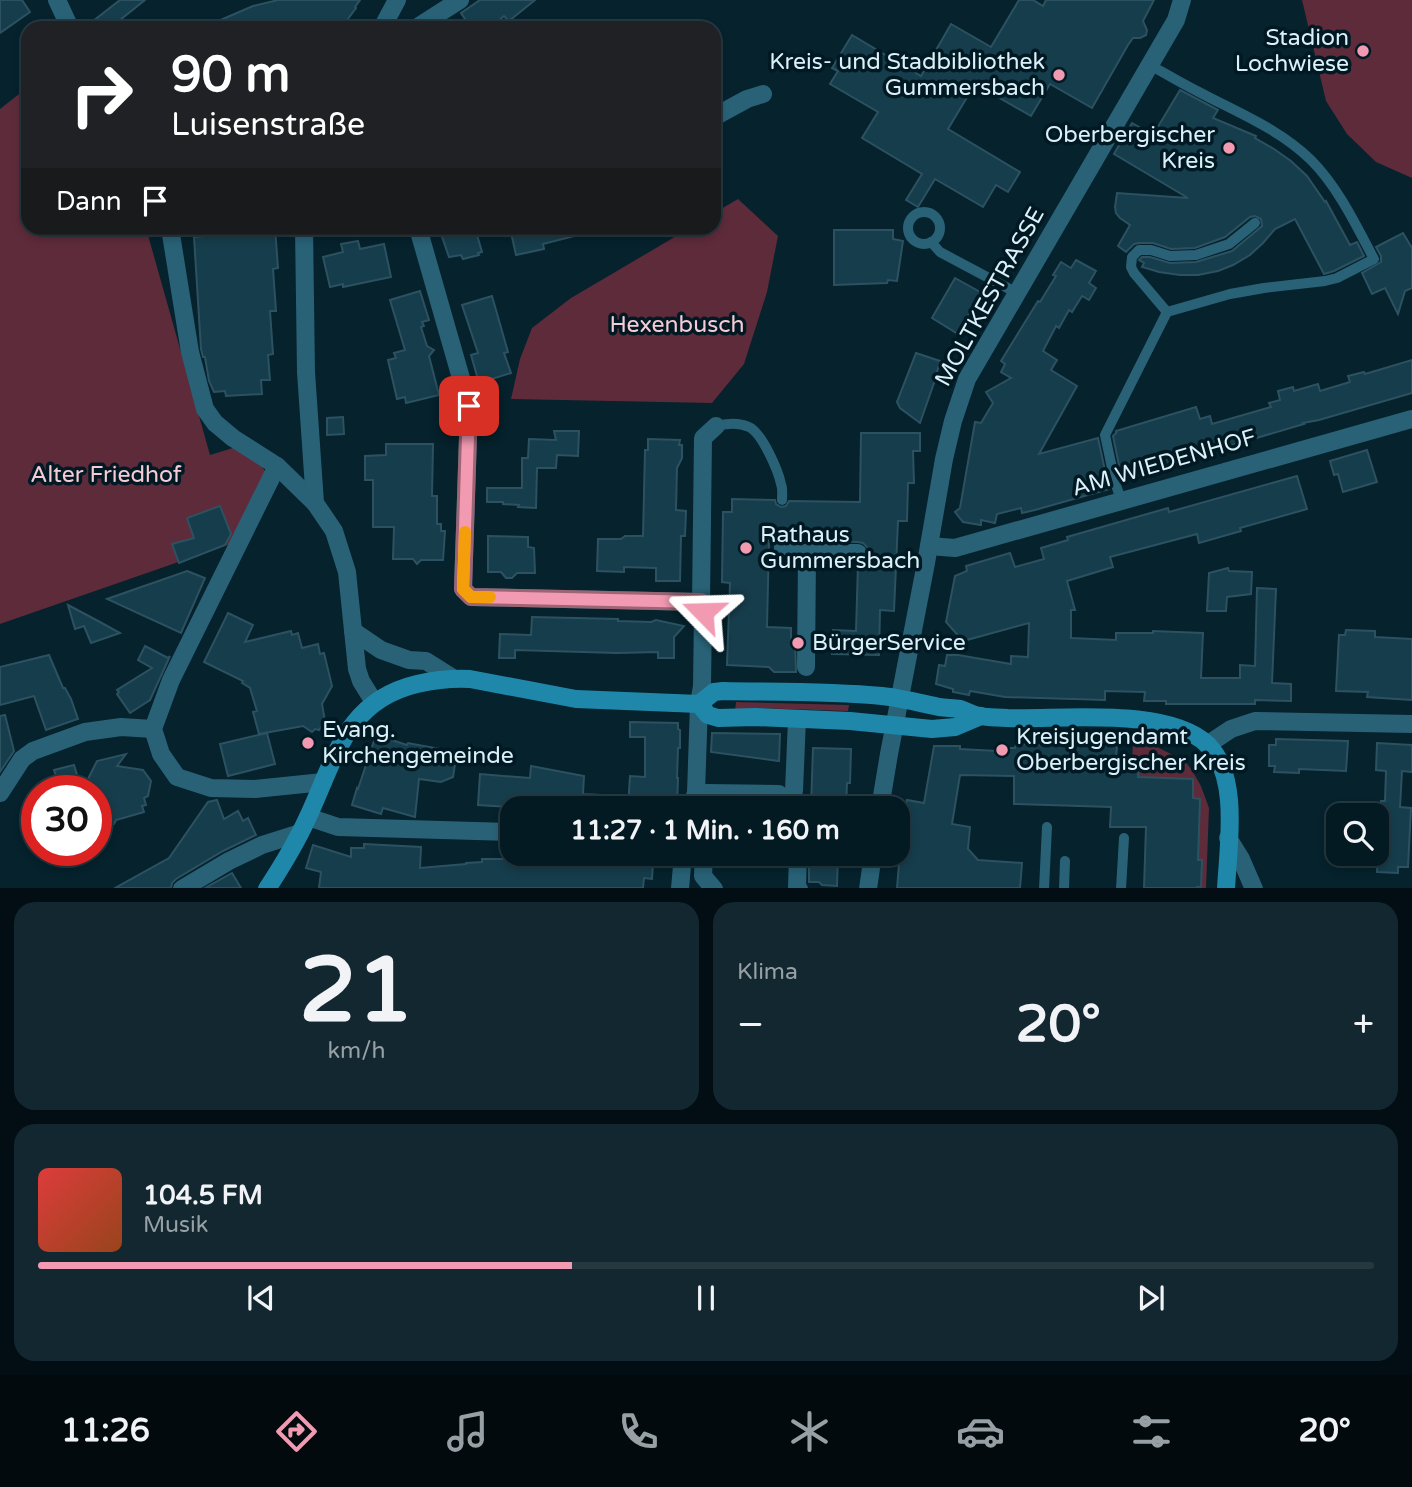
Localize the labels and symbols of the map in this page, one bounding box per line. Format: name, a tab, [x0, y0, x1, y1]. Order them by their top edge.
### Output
place label: Stadion Lochwiese	[1235, 24, 1349, 78]
marker: Stadion Lochwiese	[1355, 43, 1371, 59]
place label: Kreis- und Stadbibliothek Gummersbach	[769, 48, 1045, 102]
marker: Kreis- und Stadbibliothek Gummersbach	[1051, 67, 1067, 83]
place label: Oberbergischer Kreis	[1045, 121, 1215, 175]
marker: Oberbergischer Kreis	[1221, 140, 1237, 156]
street label: MOLTKESTRASSE	[929, 203, 1051, 391]
park label: Hexenbusch	[610, 311, 744, 339]
pin	[439, 376, 499, 436]
street label: AM WIEDENHOF	[1069, 423, 1259, 503]
park label: Alter Friedhof	[30, 461, 182, 489]
place label: Rathaus Gummersbach	[760, 521, 920, 575]
marker: Rathaus Gummersbach	[738, 540, 754, 556]
position arrow	[666, 575, 740, 649]
place label: BürgerService	[812, 629, 966, 657]
marker: BürgerService	[790, 635, 806, 651]
place label: Evang. Kirchengemeinde	[322, 716, 514, 770]
place label: Kreisjugendamt Oberbergischer Kreis	[1016, 723, 1246, 777]
marker: Evang. Kirchengemeinde	[300, 735, 316, 751]
marker: Kreisjugendamt Oberbergischer Kreis	[994, 742, 1010, 758]
speed limit sign: 30	[21, 775, 112, 866]

